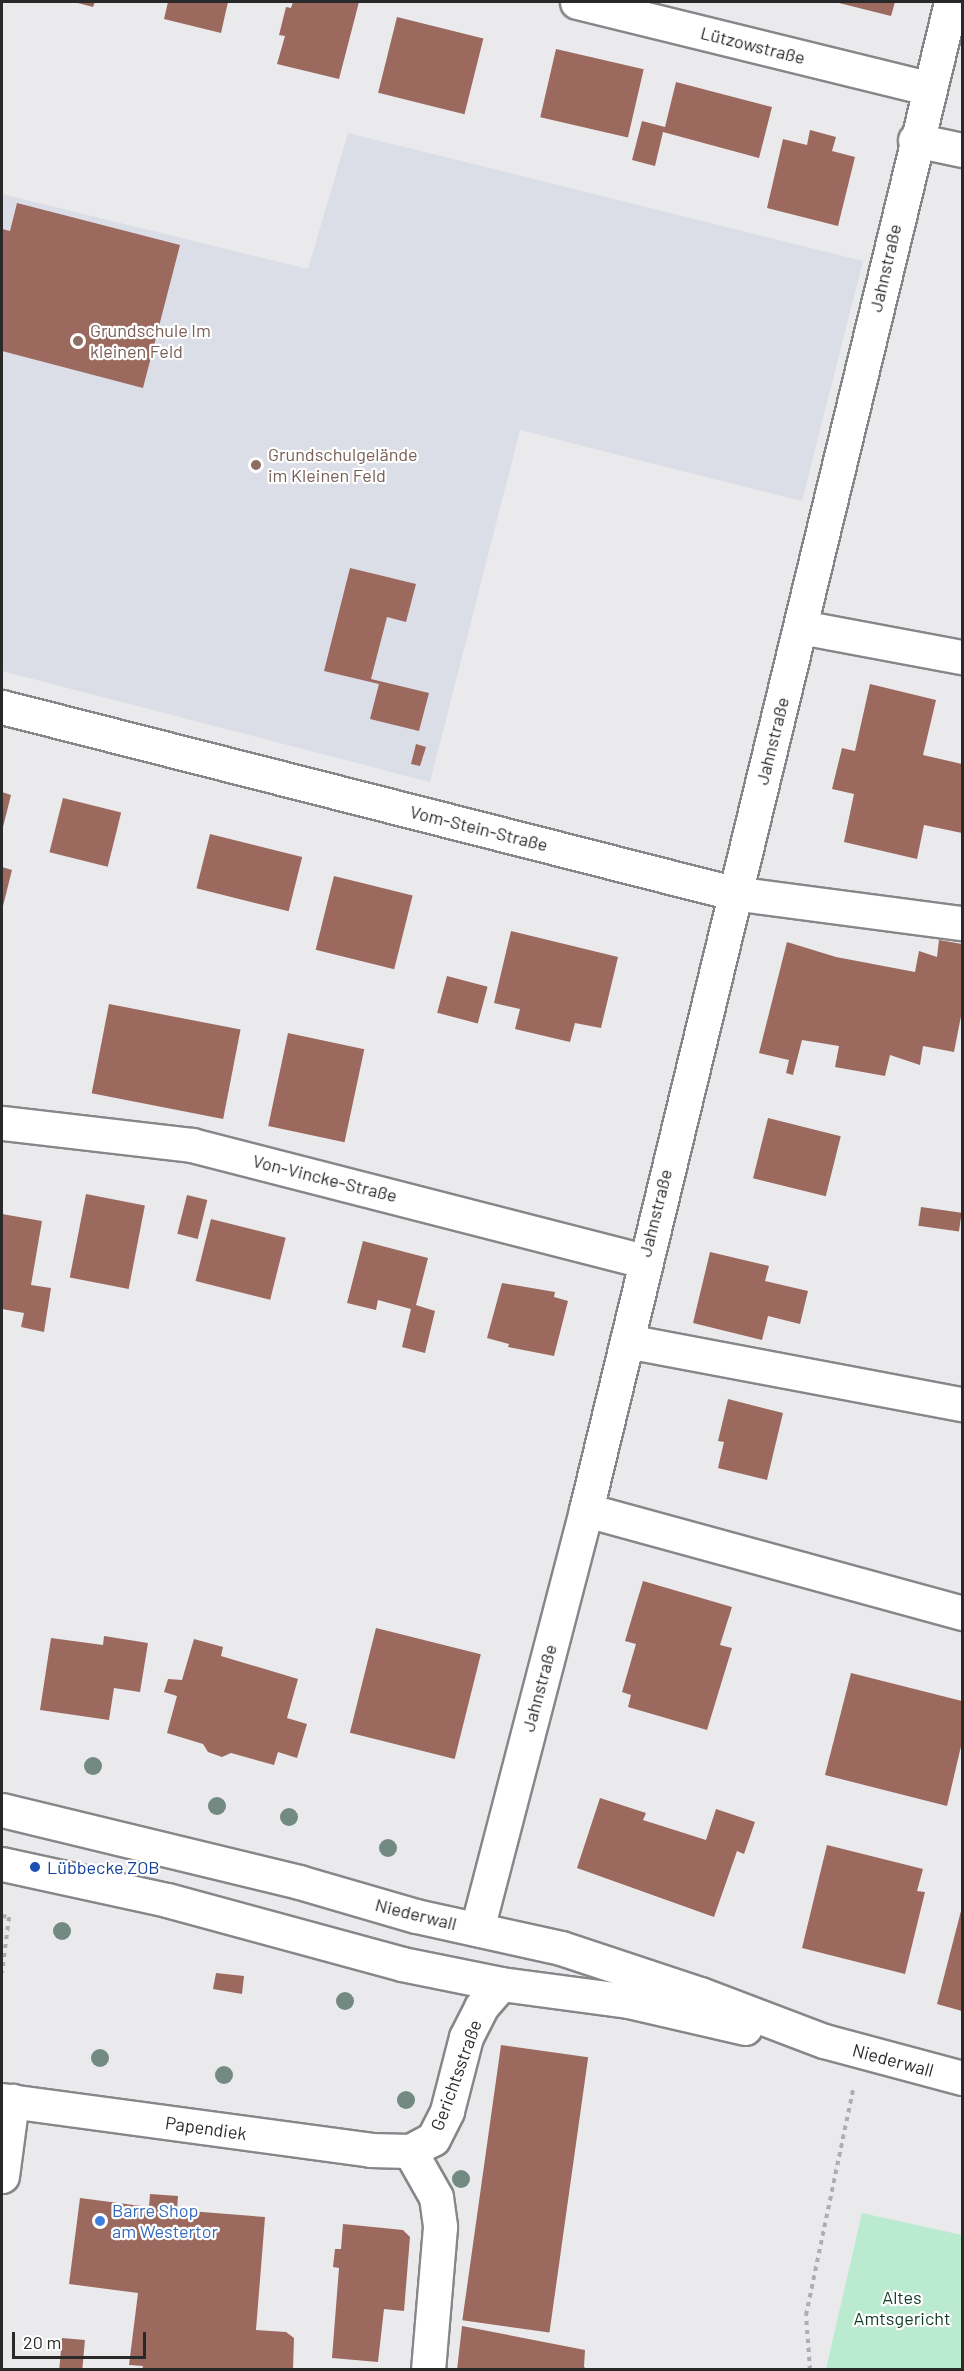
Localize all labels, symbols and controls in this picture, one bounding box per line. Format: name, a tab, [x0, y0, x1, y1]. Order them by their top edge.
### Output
street label: Lützowstraße	[699, 22, 807, 68]
street label: Jahnstraße	[864, 222, 906, 314]
place label: Grundschule Im kleinen Feld	[90, 320, 211, 362]
marker: Grundschule Im kleinen Feld	[71, 334, 85, 348]
place label: Grundschulgelände im Kleinen Feld	[268, 444, 418, 486]
marker: Grundschulgelände im Kleinen Feld	[249, 458, 263, 472]
street label: Jahnstraße	[751, 695, 793, 787]
street label: Vom-Stein-Straße	[408, 800, 550, 856]
street label: Von-Vincke-Straße	[251, 1150, 399, 1206]
street label: Jahnstraße	[634, 1167, 676, 1259]
street label: Jahnstraße	[517, 1642, 561, 1734]
place label: Lübbecke ZOB	[47, 1856, 160, 1878]
marker: Lübbecke ZOB	[28, 1860, 42, 1874]
street label: Niederwall	[373, 1893, 459, 1935]
street label: Gerichtsstraße	[426, 2017, 486, 2133]
street label: Niederwall	[850, 2039, 936, 2081]
street label: Papendiek	[164, 2112, 248, 2144]
place label: Barre Shop am Westertor	[112, 2200, 218, 2242]
marker: Barre Shop am Westertor	[93, 2214, 107, 2228]
park label: Altes Amtsgericht	[853, 2287, 951, 2330]
scale bar	[15, 2320, 148, 2358]
text: 20 m	[23, 2331, 61, 2353]

